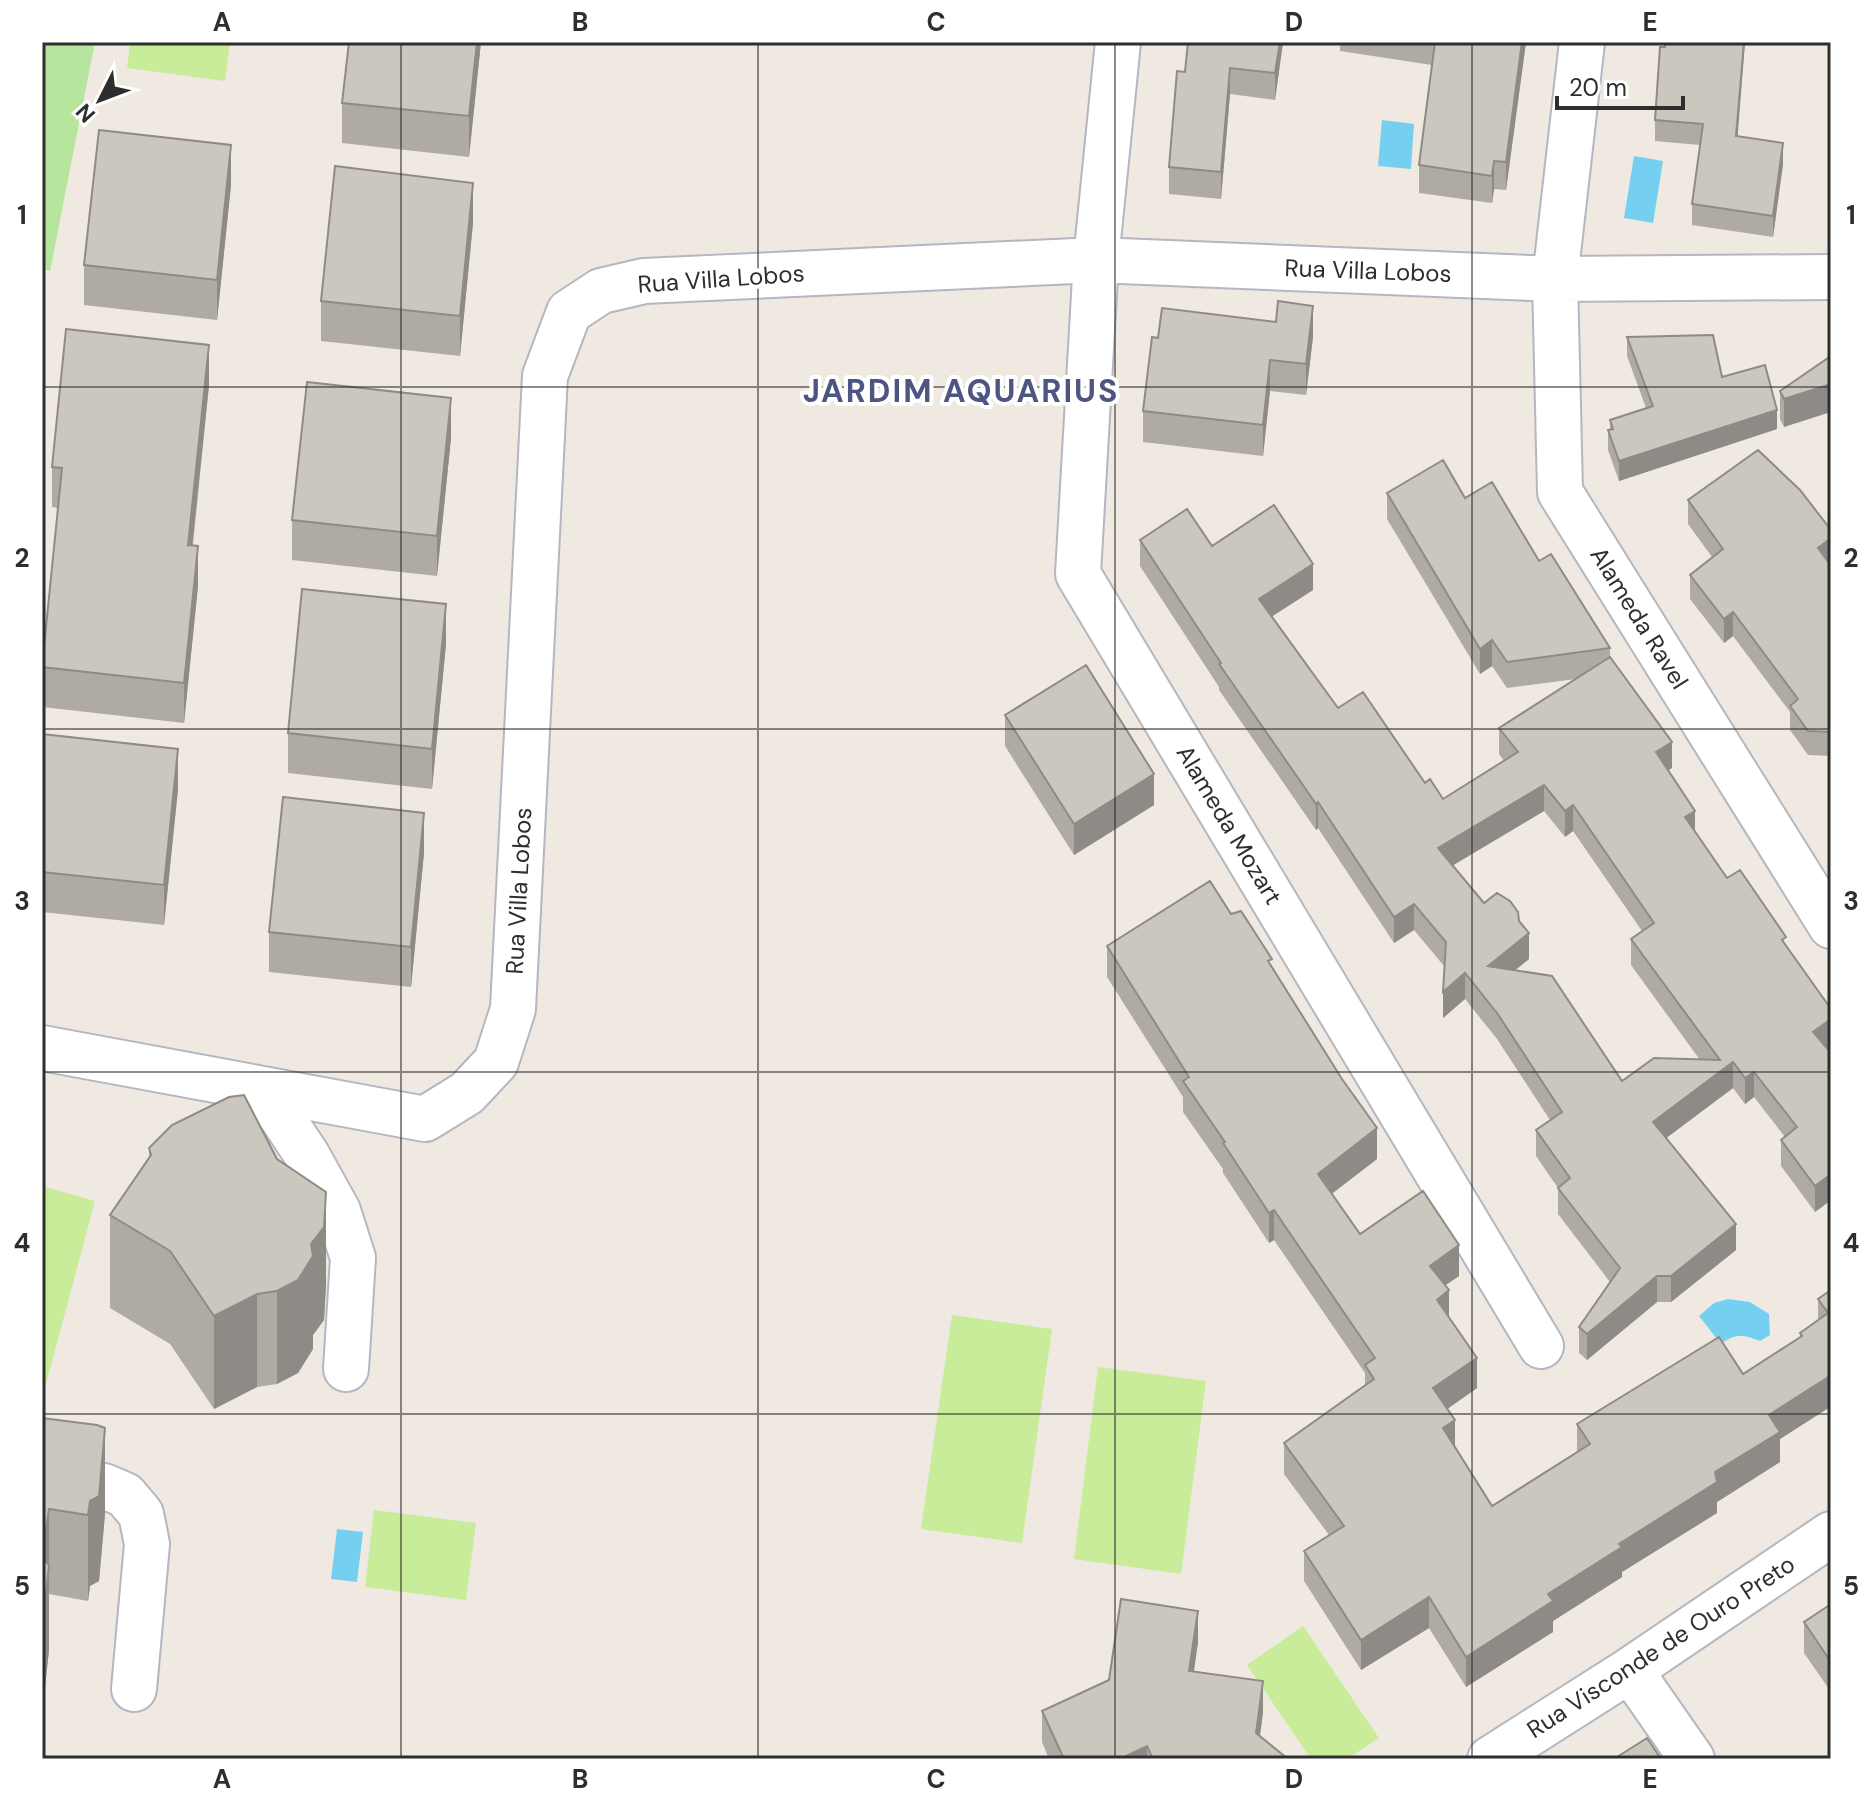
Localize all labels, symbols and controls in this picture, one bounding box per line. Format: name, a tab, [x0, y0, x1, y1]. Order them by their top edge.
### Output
text: A	[213, 5, 231, 39]
text: B	[572, 5, 588, 39]
text: C	[926, 5, 946, 39]
text: D	[1285, 5, 1303, 39]
text: E	[1642, 5, 1658, 39]
north arrow	[60, 60, 140, 140]
scale bar	[1557, 60, 1683, 110]
text: 20 m	[1569, 72, 1627, 103]
text: N	[69, 97, 102, 129]
text: 1	[17, 198, 27, 232]
text: 1	[1846, 198, 1856, 232]
street label: Rua Villa Lobos	[1284, 252, 1452, 289]
street label: Rua Villa Lobos	[637, 257, 805, 300]
district label: JARDIM AQUARIUS	[803, 370, 1119, 412]
text: 2	[14, 541, 30, 575]
street label: Alameda Ravel	[1584, 541, 1695, 694]
text: 2	[1843, 541, 1859, 575]
street label: Alameda Mozart	[1170, 739, 1289, 910]
street label: Rua Villa Lobos	[499, 807, 538, 975]
text: 3	[14, 884, 30, 918]
text: 3	[1843, 884, 1859, 918]
text: 4	[14, 1226, 30, 1260]
text: 4	[1843, 1226, 1859, 1260]
street label: Rua Visconde de Ouro Preto	[1521, 1548, 1801, 1745]
text: 5	[14, 1569, 30, 1603]
text: 5	[1843, 1569, 1859, 1603]
text: A	[213, 1762, 231, 1796]
text: B	[572, 1762, 588, 1796]
text: C	[926, 1762, 946, 1796]
text: D	[1285, 1762, 1303, 1796]
text: E	[1642, 1762, 1658, 1796]

